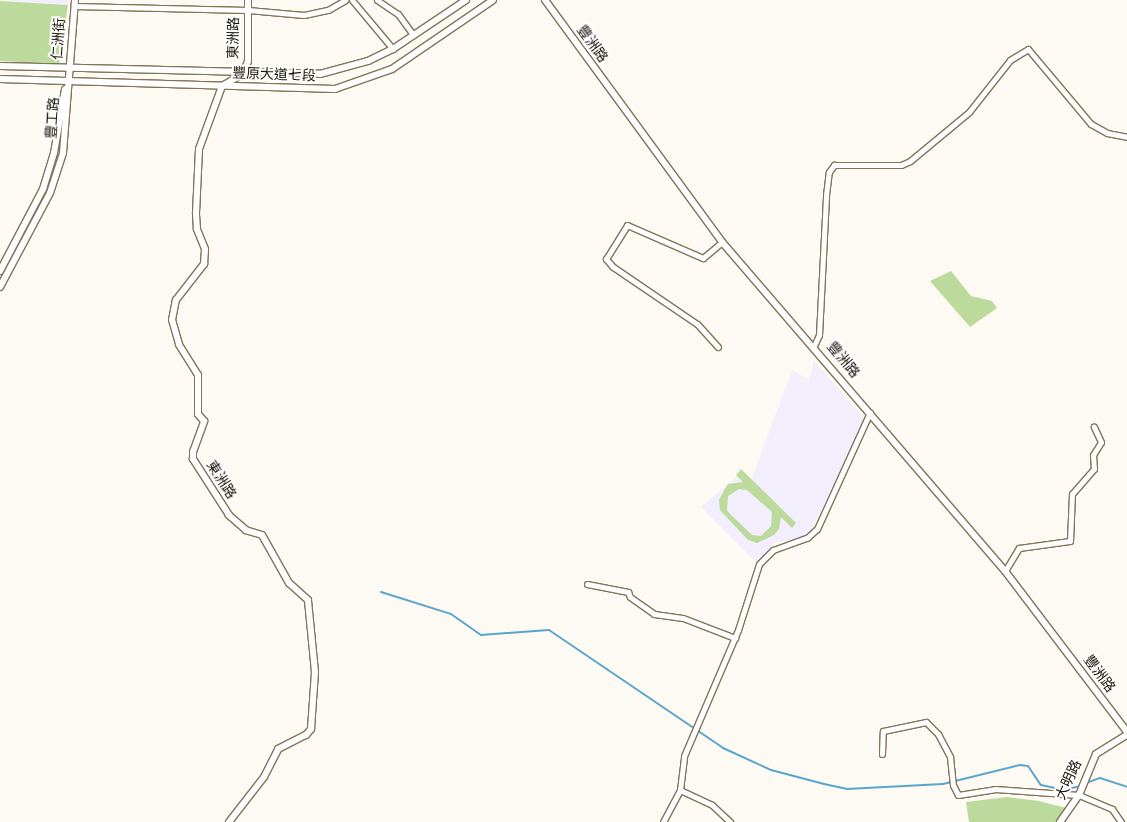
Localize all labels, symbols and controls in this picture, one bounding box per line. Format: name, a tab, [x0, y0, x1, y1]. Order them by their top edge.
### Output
street label: 仁洲街	[49, 17, 69, 61]
street label: 東洲路	[225, 17, 243, 59]
street label: 豐洲路	[573, 22, 611, 66]
street label: 豐原大道七段	[232, 65, 316, 85]
street label: 豐工路	[43, 96, 63, 140]
street label: 豐洲路	[823, 339, 863, 381]
street label: 東洲路	[203, 458, 239, 502]
street label: 豐洲路	[1080, 652, 1118, 696]
street label: 大明路	[1053, 757, 1085, 803]

